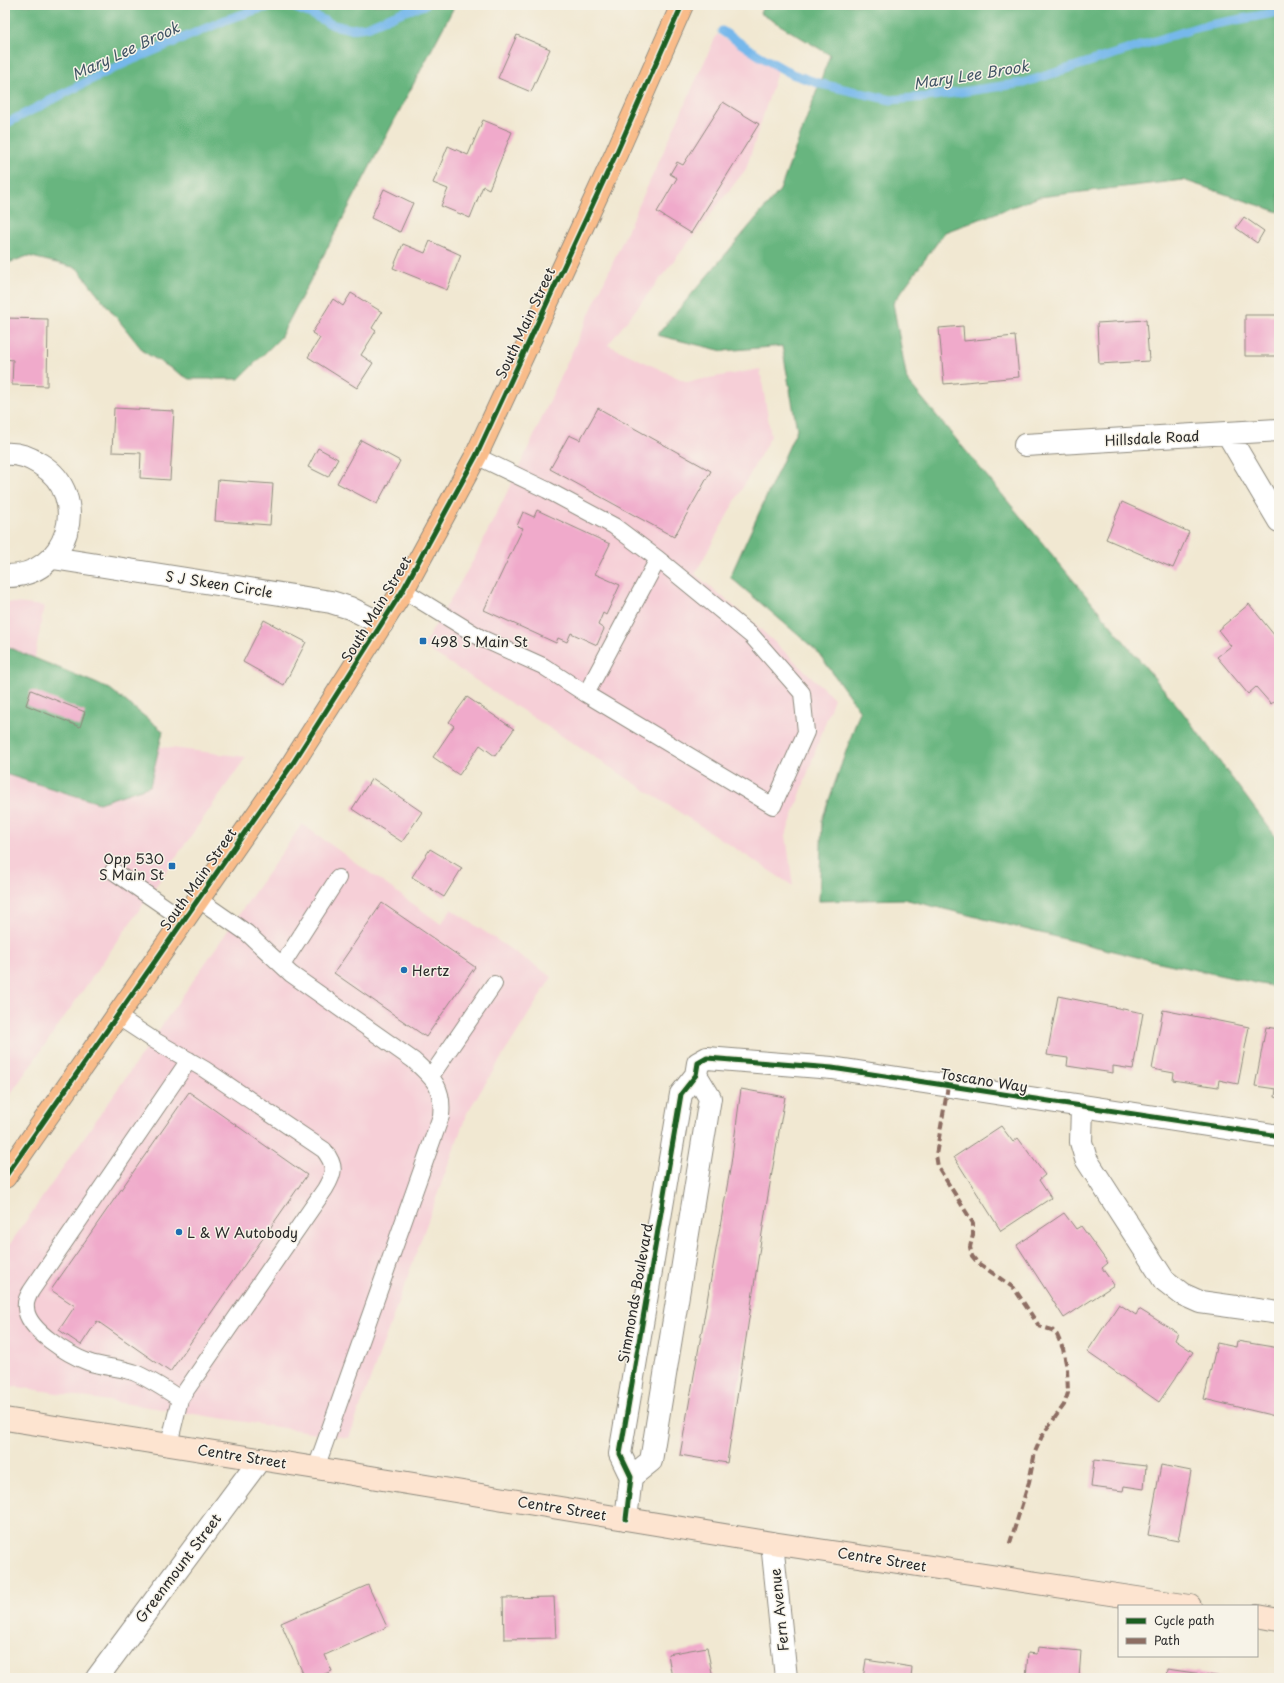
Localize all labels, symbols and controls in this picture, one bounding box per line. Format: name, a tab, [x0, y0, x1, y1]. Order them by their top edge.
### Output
water label: Mary Lee Brook	[67, 14, 184, 85]
water label: Mary Lee Brook	[912, 53, 1032, 94]
street label: South Main Street	[490, 263, 560, 382]
street label: Hillsdale Road	[1104, 425, 1200, 451]
street label: South Main Street	[336, 551, 416, 666]
street label: S J Skeen Circle	[164, 565, 274, 603]
place label: 498 S Main St	[431, 631, 528, 652]
marker: 498 S Main St	[418, 636, 428, 646]
street label: South Main Street	[155, 823, 242, 935]
place label: Opp 530 S Main St	[99, 848, 164, 885]
marker: Opp 530 S Main St	[167, 861, 177, 871]
place label: Hertz	[412, 960, 450, 981]
marker: Hertz	[399, 965, 409, 975]
street label: Toscano Way	[939, 1063, 1029, 1097]
street label: Simmonds Boulevard	[612, 1221, 658, 1365]
place label: L & W Autobody	[187, 1222, 298, 1243]
marker: L & W Autobody	[174, 1227, 184, 1237]
street label: Centre Street	[196, 1439, 288, 1473]
street label: Centre Street	[516, 1491, 608, 1525]
street label: Greenmount Street	[130, 1509, 226, 1627]
street label: Centre Street	[836, 1542, 928, 1576]
street label: Fern Avenue	[764, 1567, 794, 1652]
legend	[1118, 1605, 1258, 1657]
text: Cycle path	[1154, 1611, 1215, 1629]
text: Path	[1154, 1631, 1180, 1649]

